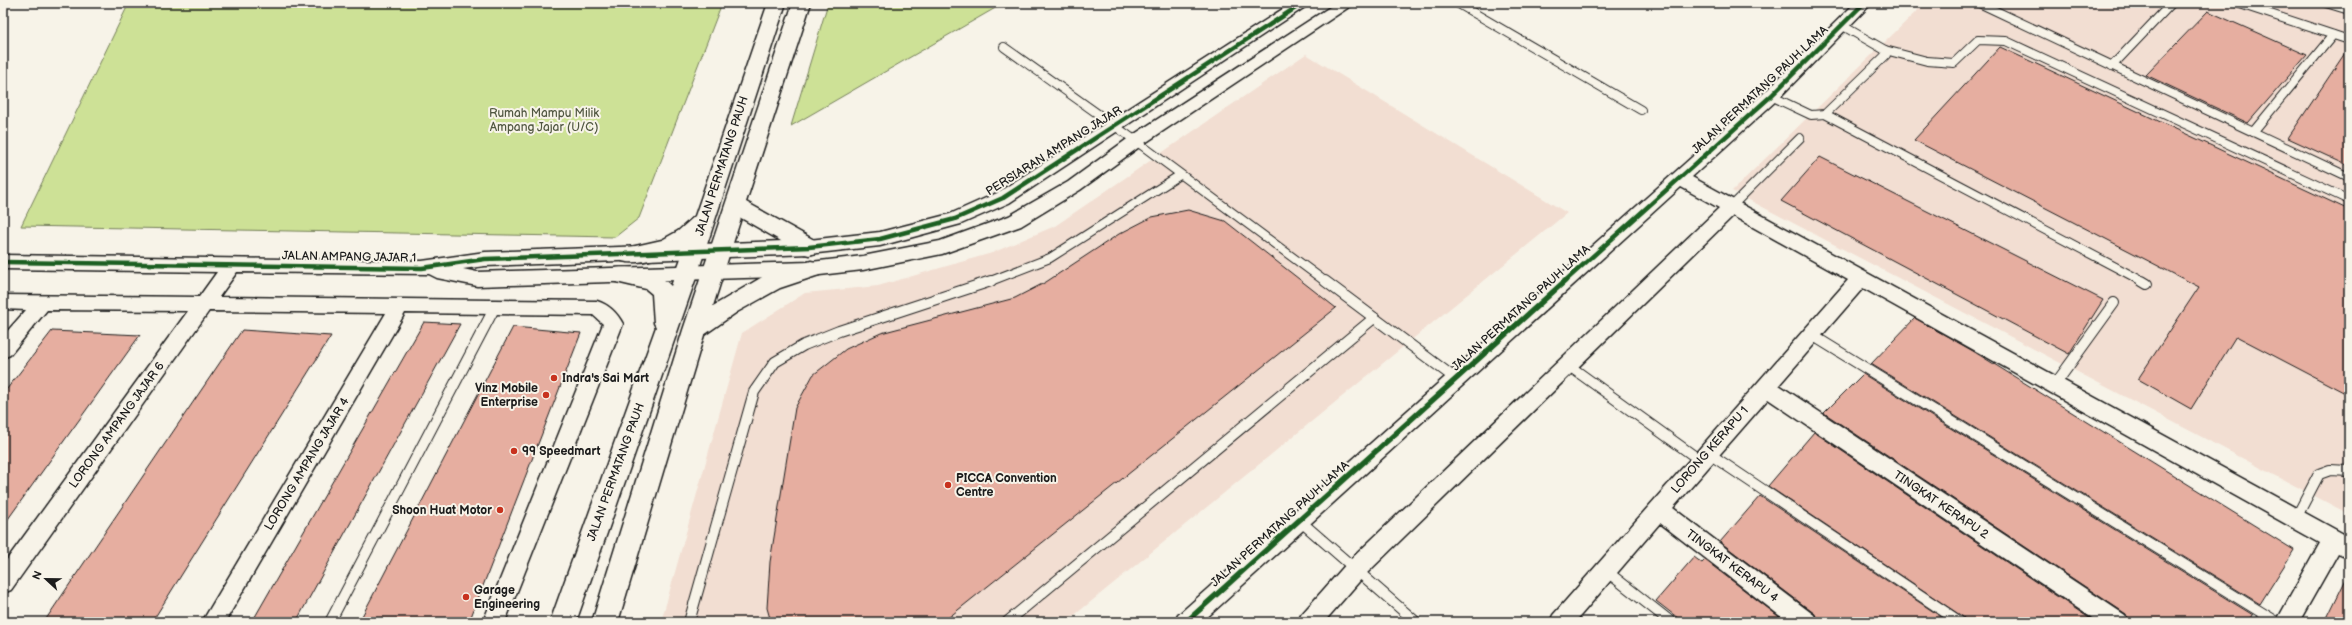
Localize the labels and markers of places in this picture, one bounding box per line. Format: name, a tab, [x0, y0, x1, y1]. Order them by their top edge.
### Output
place label: Indra's Sai Mart	[562, 371, 649, 386]
marker: Indra's Sai Mart	[549, 373, 559, 383]
place label: Vinz Mobile Enterprise	[475, 381, 538, 410]
marker: Vinz Mobile Enterprise	[541, 390, 551, 400]
place label: 99 Speedmart	[522, 444, 600, 459]
marker: 99 Speedmart	[509, 446, 519, 456]
place label: PICCA Convention Centre	[956, 471, 1057, 500]
marker: PICCA Convention Centre	[943, 480, 953, 490]
place label: Shoon Huat Motor	[392, 503, 492, 518]
marker: Shoon Huat Motor	[495, 505, 505, 515]
place label: Garage Engineering	[474, 583, 540, 612]
marker: Garage Engineering	[461, 592, 471, 602]

